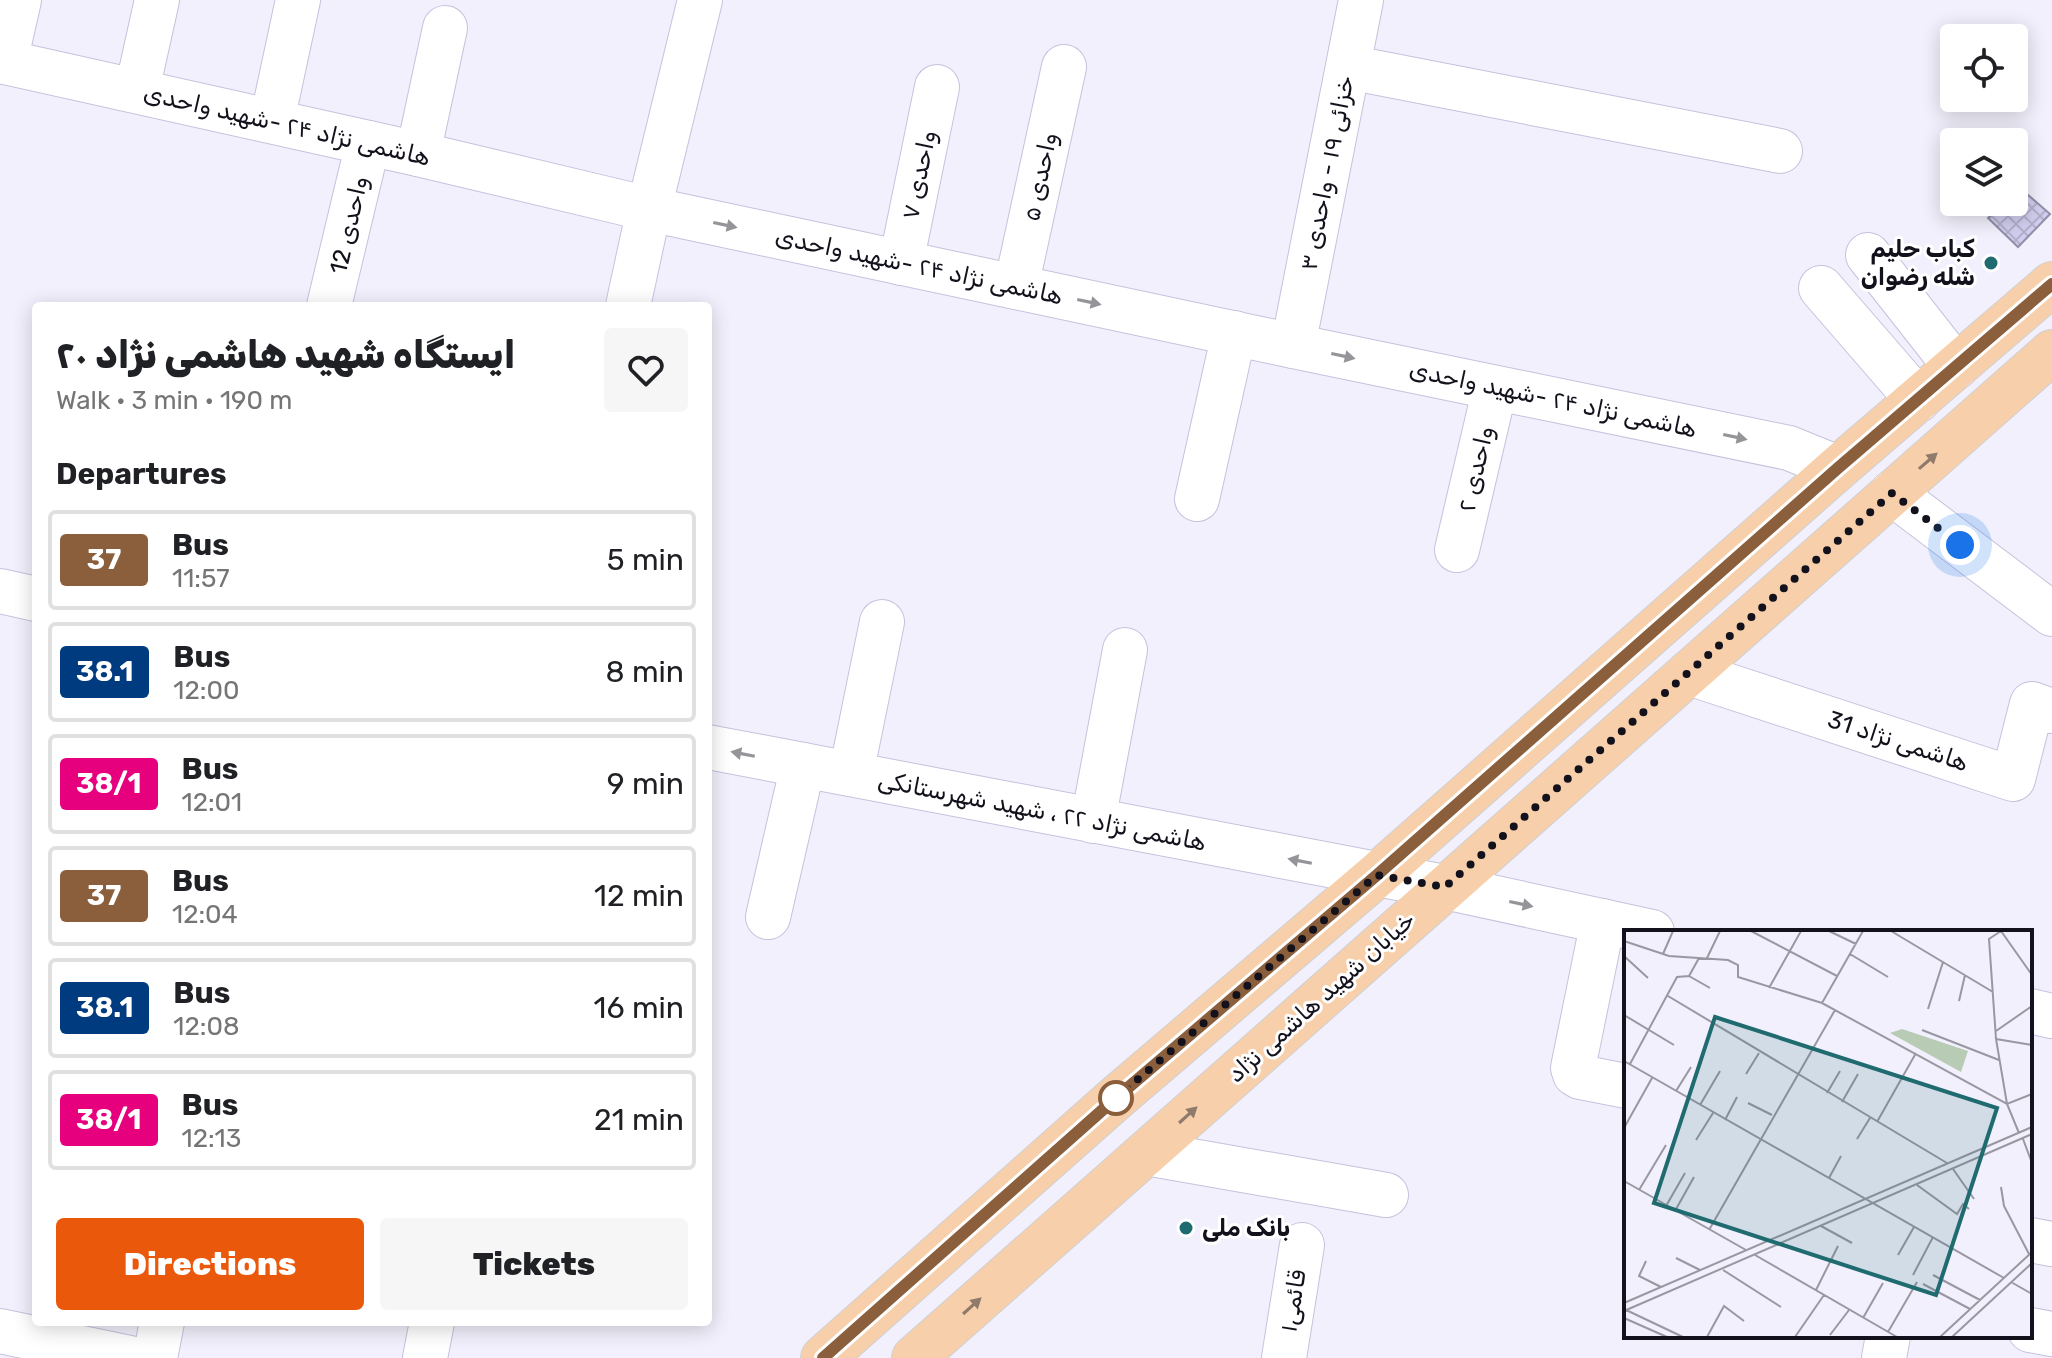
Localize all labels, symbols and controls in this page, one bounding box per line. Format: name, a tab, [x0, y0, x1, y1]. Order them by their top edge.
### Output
map controls	[1940, 24, 2028, 216]
button: locate	[1940, 24, 2028, 112]
street label: خزائی ۱۹ - واحدی ۳	[1294, 73, 1360, 273]
street label: هاشمی نژاد ۲۴ -شهید واحدی	[141, 78, 433, 172]
street label: واحدی ۷	[896, 128, 942, 222]
button: layers	[1940, 128, 2028, 216]
street label: واحدی ۵	[1017, 130, 1063, 224]
street label: واحدی 12	[324, 173, 374, 277]
one-way arrow	[713, 220, 738, 232]
street label: هاشمی نژاد ۲۴ -شهید واحدی	[773, 222, 1065, 310]
place label: کباب حلیم شله رضوان	[1861, 235, 1975, 291]
marker: کباب حلیم شله رضوان	[1982, 254, 2000, 272]
one-way arrow	[1077, 296, 1102, 309]
button: heart	[604, 328, 688, 412]
text: ایستگاه شهید هاشمی نژاد ۲۰	[56, 332, 516, 378]
one-way arrow	[1331, 350, 1356, 363]
street label: هاشمی نژاد ۲۴ -شهید واحدی	[1407, 355, 1699, 443]
text: Walk · 3 min · 190 m	[56, 385, 292, 416]
street label: واحدی ۲	[1453, 423, 1499, 515]
one-way arrow	[1723, 431, 1748, 443]
one-way arrow	[1918, 453, 1938, 470]
text: Departures	[56, 456, 227, 492]
your location	[1940, 525, 1980, 565]
text: Bus	[172, 527, 229, 563]
text: 5 min	[607, 542, 684, 578]
text: 37	[87, 543, 121, 576]
text: 11:57	[172, 563, 230, 594]
text: Bus	[173, 639, 230, 675]
text: 8 min	[605, 654, 684, 690]
text: 38.1	[76, 655, 133, 688]
text: 12:00	[173, 675, 239, 706]
street label: هاشمی نژاد 31	[1824, 705, 1972, 777]
one-way arrow	[730, 747, 755, 759]
text: Bus	[182, 751, 238, 787]
street label: هاشمی نژاد ۲۲ ، شهید شهرستانکی	[876, 765, 1208, 857]
text: 9 min	[607, 766, 684, 802]
text: 38/1	[76, 767, 142, 800]
text: 12:01	[182, 787, 242, 818]
one-way arrow	[1288, 854, 1313, 866]
text: Bus	[172, 863, 229, 899]
text: 12 min	[594, 878, 684, 914]
text: 37	[87, 879, 121, 912]
one-way arrow	[1509, 898, 1534, 911]
text: 12:04	[172, 899, 238, 930]
street label: خیابان شهید هاشمی نژاد	[1222, 905, 1420, 1089]
inset map	[1624, 930, 2032, 1338]
text: Bus	[173, 975, 230, 1011]
text: 16 min	[594, 990, 684, 1026]
text: 38.1	[76, 991, 133, 1024]
text: 12:08	[173, 1011, 239, 1042]
unlabelled marker	[1099, 1081, 1133, 1115]
text: Bus	[182, 1087, 238, 1123]
text: 21 min	[594, 1102, 684, 1138]
text: 38/1	[76, 1103, 142, 1136]
one-way arrow	[1177, 1107, 1197, 1124]
text: 12:13	[182, 1123, 241, 1154]
place label: بانک ملی	[1202, 1214, 1290, 1242]
button: Directions	[56, 1218, 364, 1310]
button: Tickets	[380, 1218, 688, 1310]
marker: بانک ملی	[1177, 1219, 1195, 1237]
street label: قائمی۱	[1274, 1268, 1312, 1334]
one-way arrow	[963, 1298, 982, 1316]

